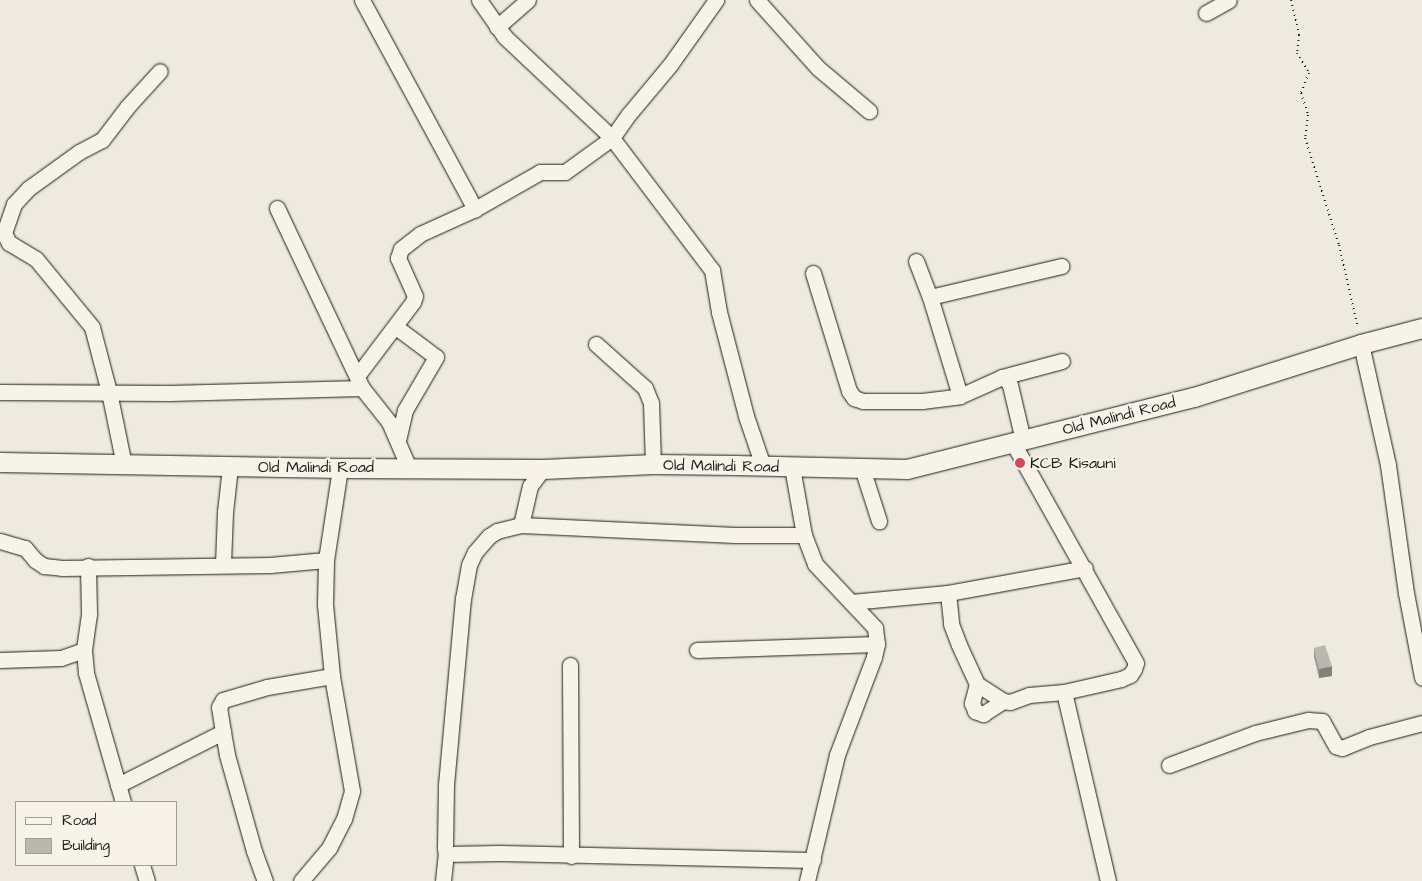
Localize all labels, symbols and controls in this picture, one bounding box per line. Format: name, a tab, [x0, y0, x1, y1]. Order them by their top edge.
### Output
street label: Old Malindi Road	[1060, 393, 1178, 439]
place label: KCB Kisauni	[1030, 453, 1116, 473]
street label: Old Malindi Road	[663, 455, 779, 477]
street label: Old Malindi Road	[258, 457, 374, 477]
marker: KCB Kisauni	[1014, 457, 1026, 469]
legend	[15, 801, 178, 866]
text: Road	[62, 810, 96, 831]
text: Building	[62, 835, 110, 856]

